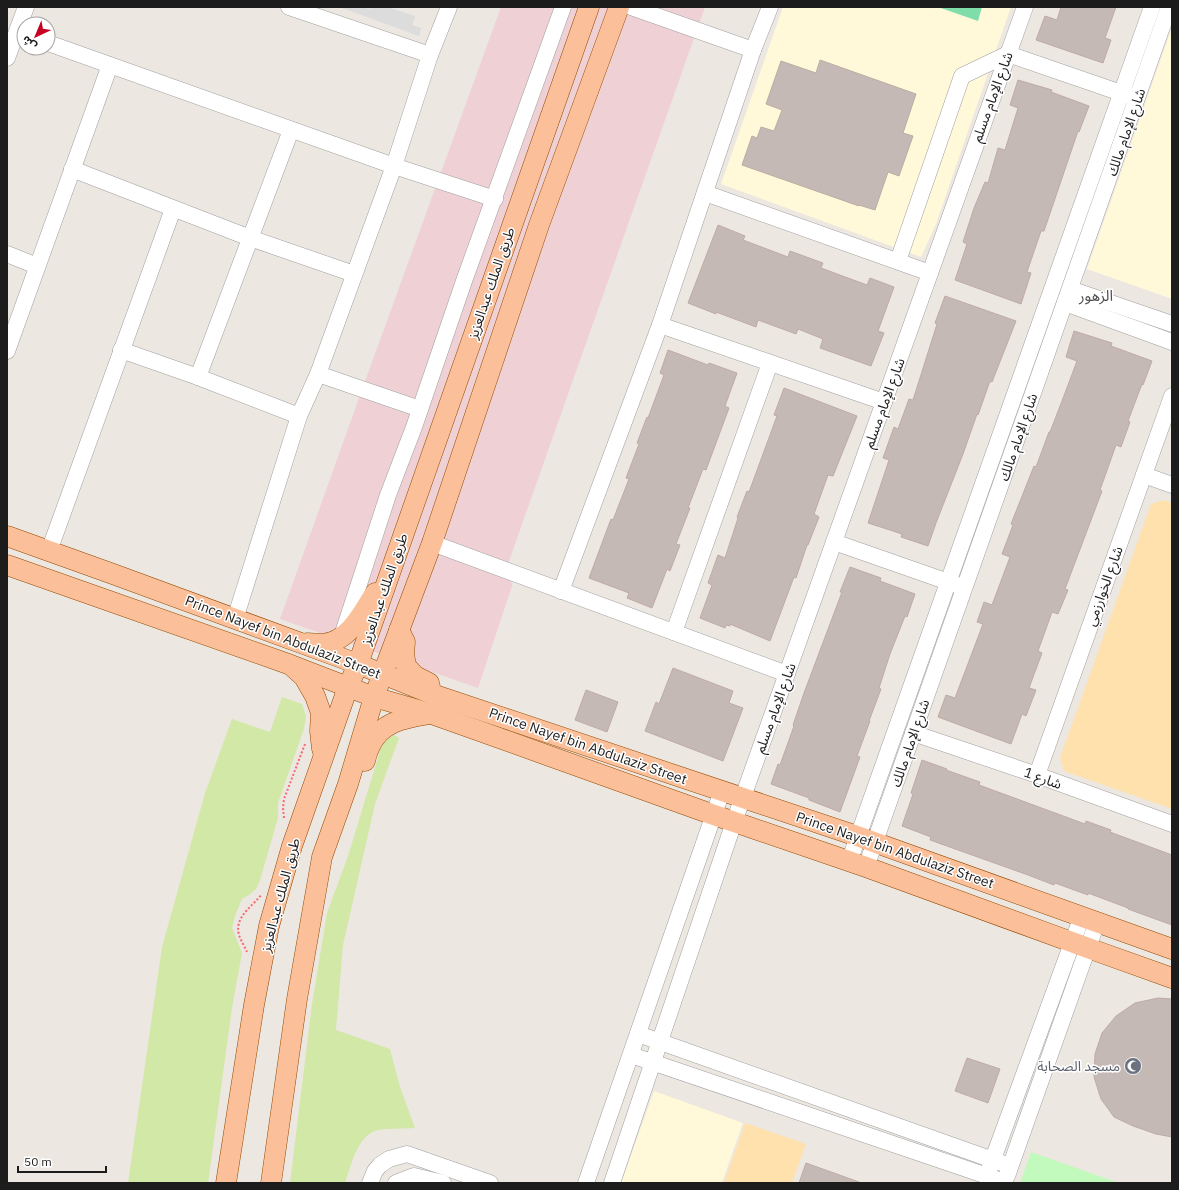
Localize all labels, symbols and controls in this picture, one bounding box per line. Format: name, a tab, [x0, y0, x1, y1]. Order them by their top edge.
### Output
north arrow	[16, 16, 56, 56]
text: ش	[19, 33, 39, 53]
street label: شارع الإمام مسلم	[967, 49, 1019, 145]
street label: شارع الإمام مالك	[1103, 86, 1151, 179]
street label: طريق الملك عبدالعزيز	[463, 225, 520, 343]
district label: الزهور	[1078, 286, 1113, 305]
street label: شارع الإمام مسلم	[859, 355, 911, 451]
street label: شارع الإمام مالك	[995, 391, 1043, 484]
street label: طريق الملك عبدالعزيز	[356, 531, 413, 649]
street label: شارع الخوارزمي	[1081, 544, 1129, 629]
street label: Prince Nayef bin Abdulaziz Street	[183, 591, 383, 683]
street label: شارع الإمام مسلم	[750, 660, 802, 756]
street label: شارع الإمام مالك	[887, 697, 935, 790]
street label: Prince Nayef bin Abdulaziz Street	[487, 704, 689, 788]
street label: شارع 1	[1021, 763, 1064, 795]
street label: Prince Nayef bin Abdulaziz Street	[794, 808, 996, 892]
street label: طريق الملك عبدالعزيز	[256, 836, 305, 955]
mosque icon: مسجد الصحابة	[1123, 1056, 1143, 1076]
place label: مسجد الصحابة	[1037, 1057, 1120, 1075]
scale bar	[18, 1148, 106, 1174]
text: 50 m	[24, 1154, 52, 1169]

